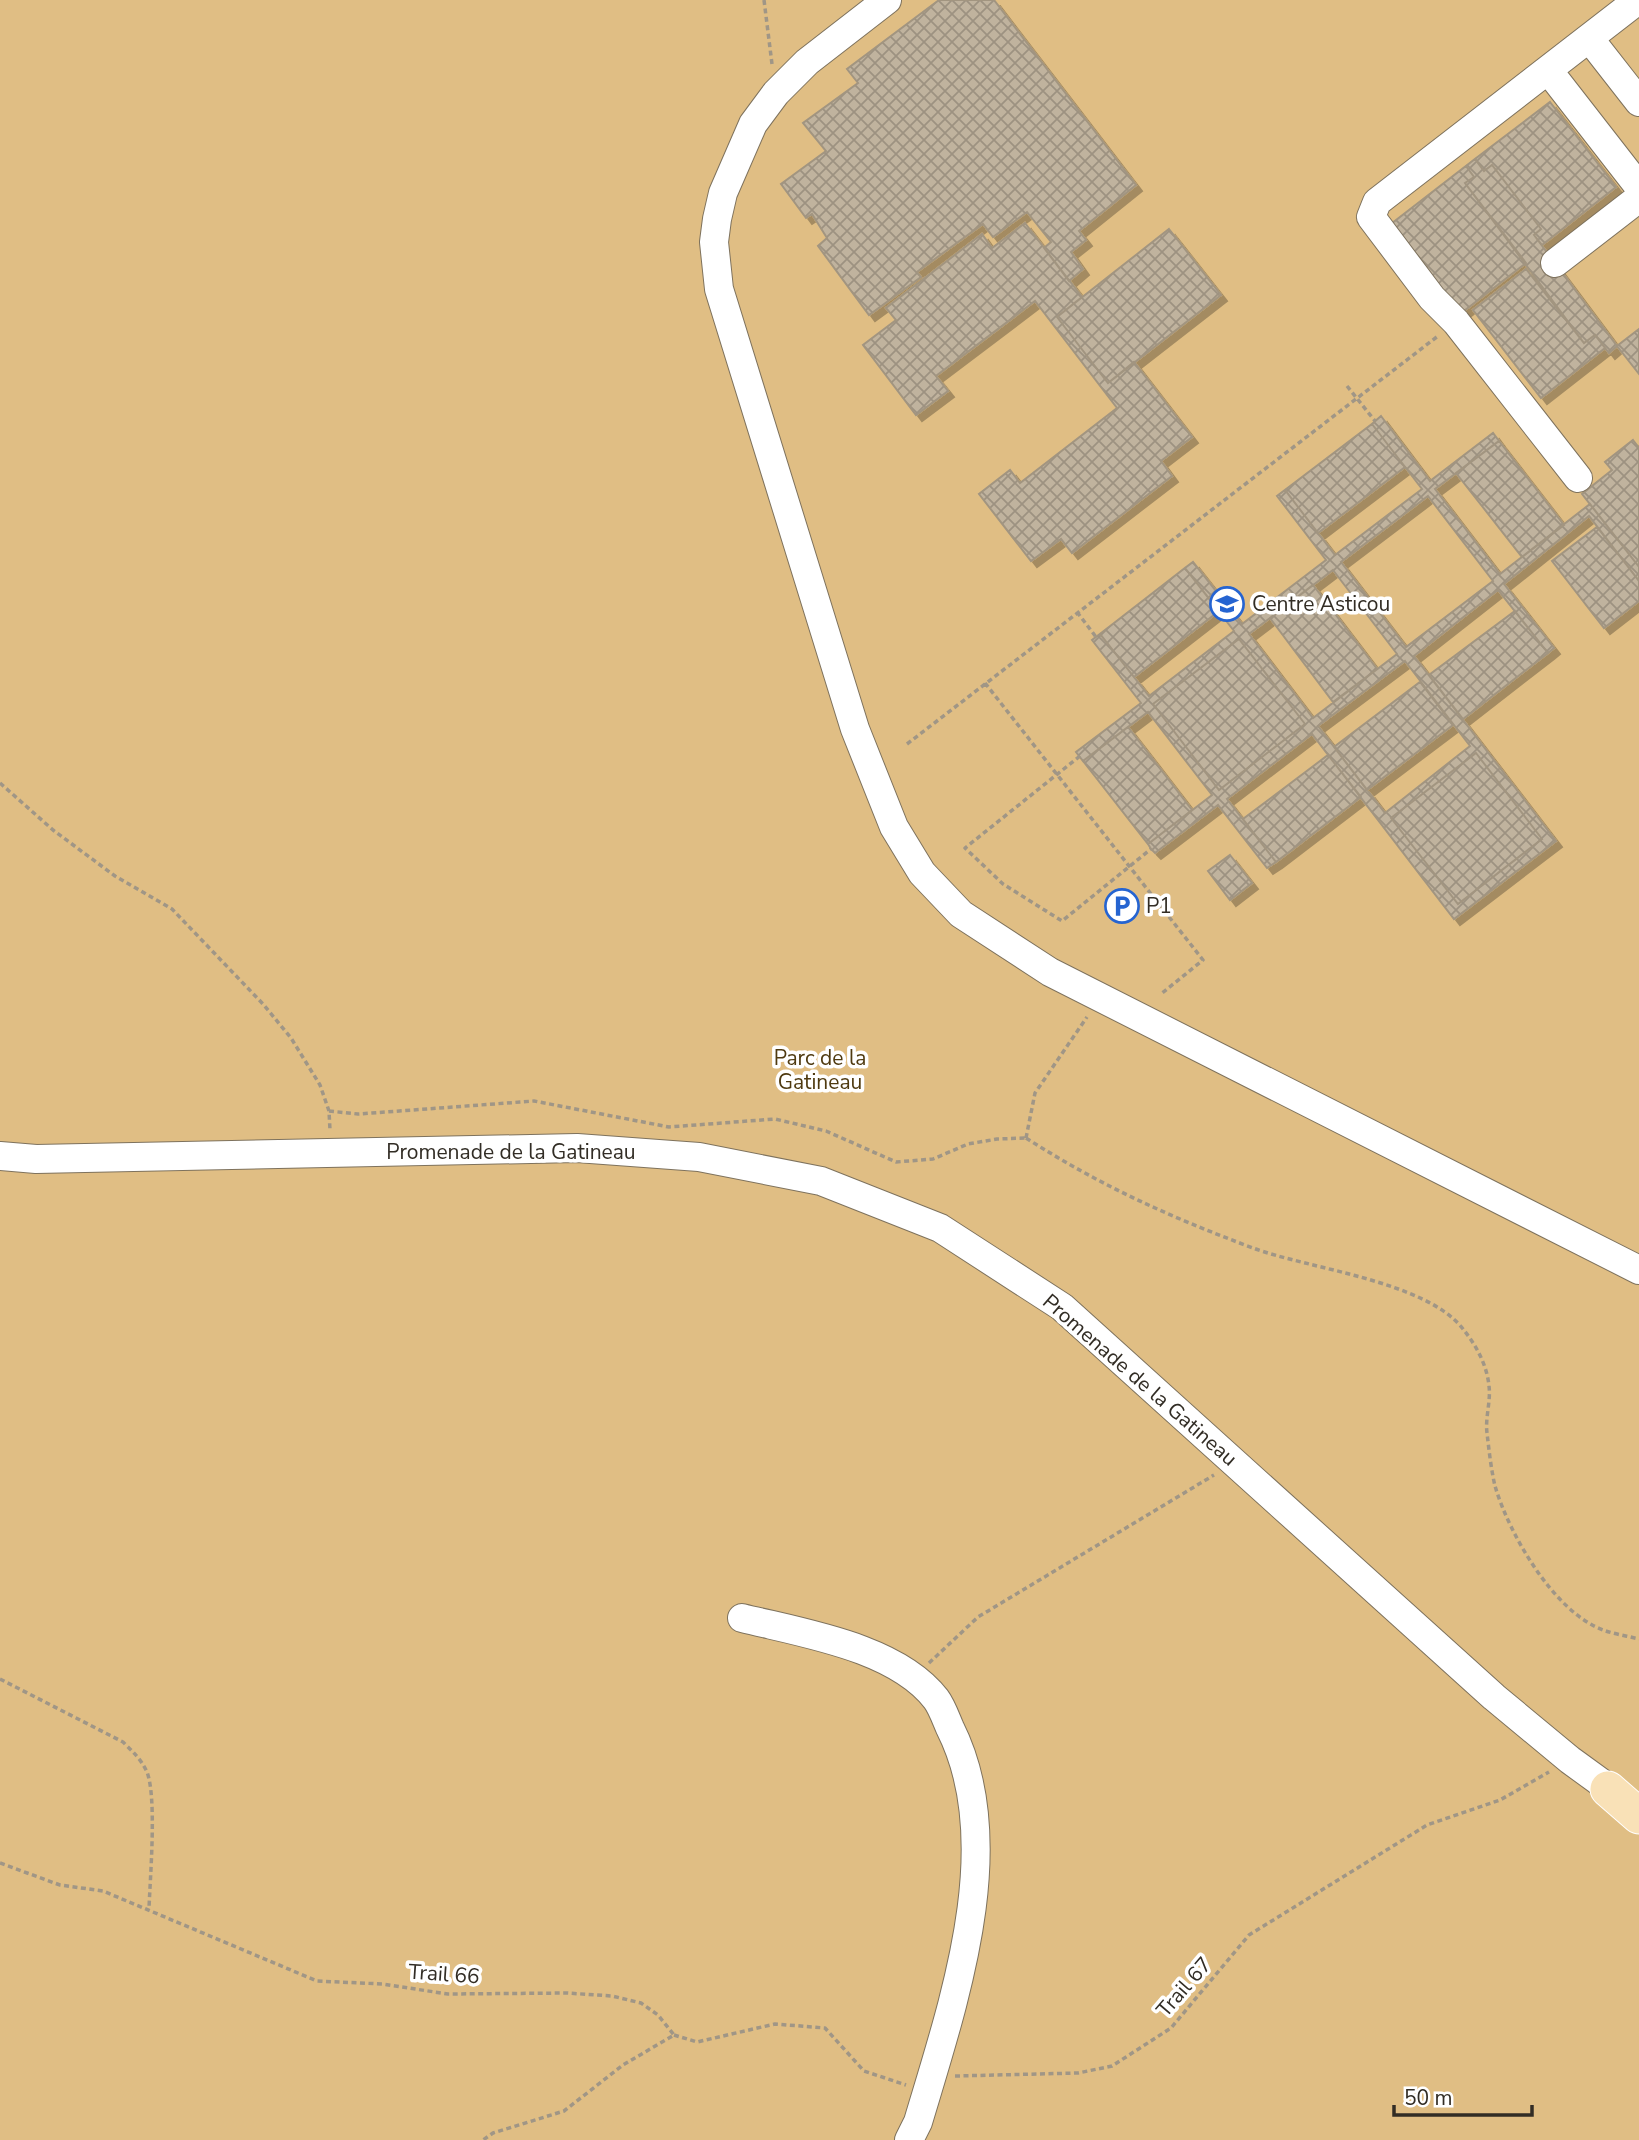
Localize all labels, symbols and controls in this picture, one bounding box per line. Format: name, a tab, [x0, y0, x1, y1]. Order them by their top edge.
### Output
school or university icon: Centre Asticou	[1208, 585, 1246, 623]
place label: Centre Asticou	[1252, 590, 1390, 618]
parking icon: P1	[1103, 887, 1141, 925]
place label: P1	[1146, 892, 1172, 920]
park label: Parc de la Gatineau	[774, 1044, 866, 1096]
street label: Promenade de la Gatineau	[386, 1138, 636, 1166]
street label: Promenade de la Gatineau	[1037, 1288, 1243, 1472]
street label: Trail 67	[1150, 1951, 1218, 2023]
street label: Trail 66	[407, 1958, 481, 1990]
scale bar	[1394, 2074, 1532, 2118]
text: 50 m	[1404, 2084, 1453, 2112]

